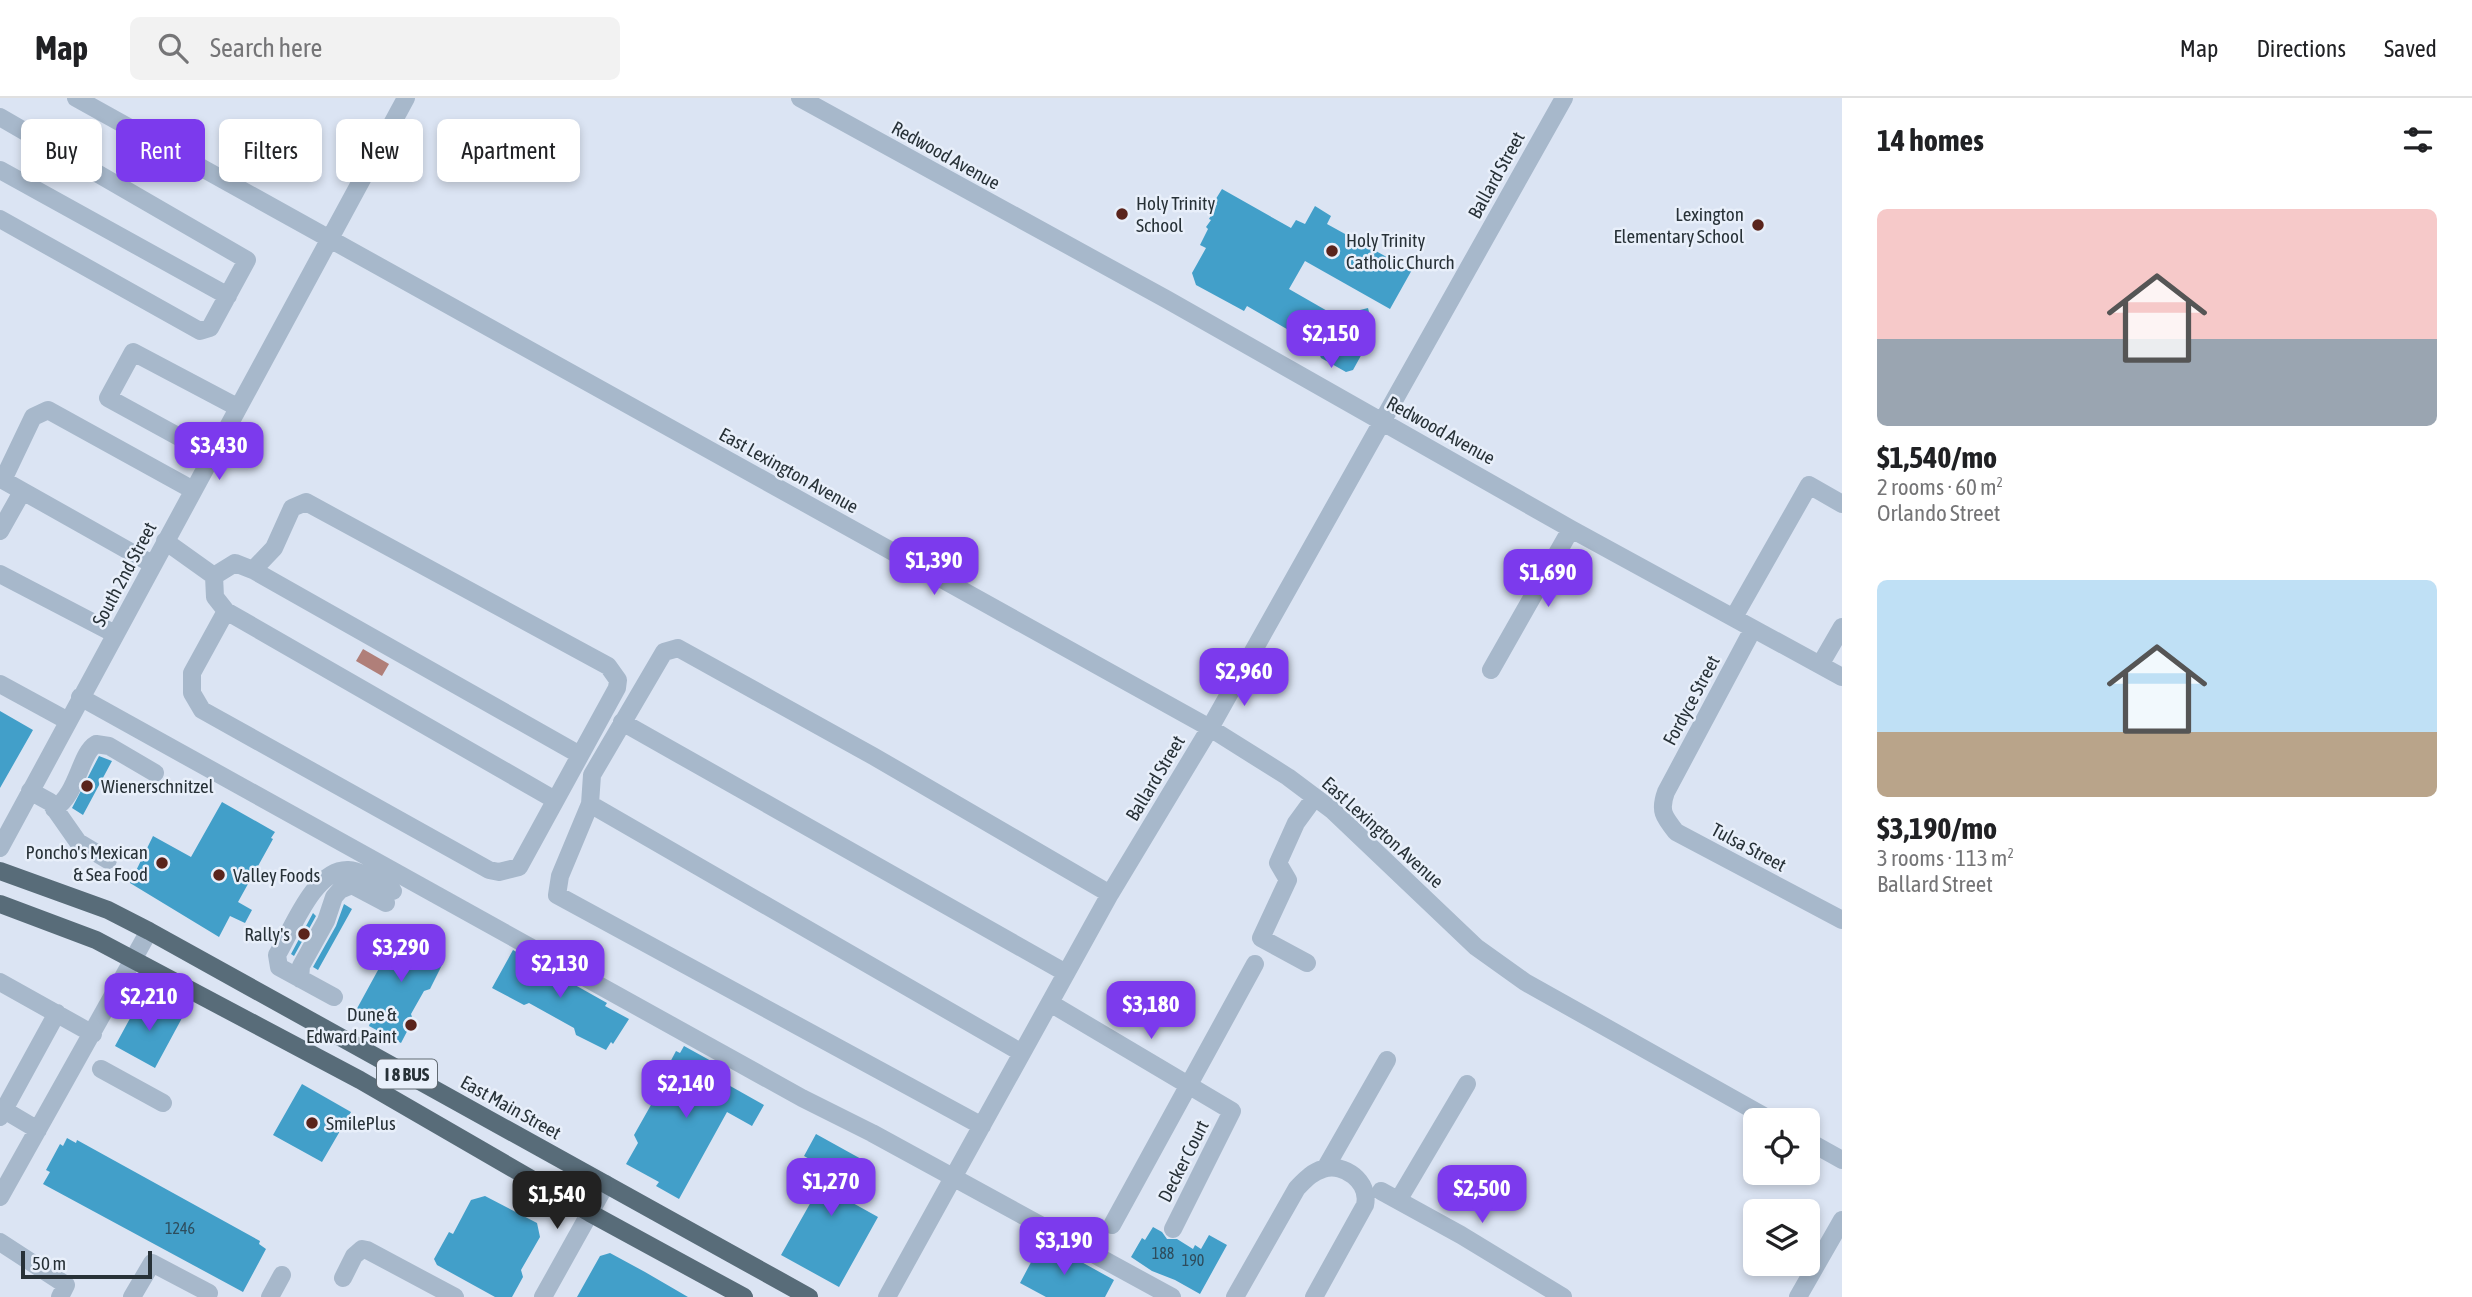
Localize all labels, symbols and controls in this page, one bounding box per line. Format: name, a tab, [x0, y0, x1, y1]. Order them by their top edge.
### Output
search box	[130, 17, 620, 80]
text: Map	[35, 29, 88, 67]
icon: search	[154, 29, 192, 67]
text: Search here	[210, 33, 322, 63]
text: Map	[2180, 35, 2218, 62]
text: Directions	[2256, 35, 2346, 62]
text: Saved	[2384, 35, 2437, 62]
street label: Redwood Avenue	[888, 116, 1004, 194]
chip: Buy	[21, 119, 102, 182]
chip: Rent	[116, 119, 205, 182]
chip: Filters	[219, 119, 322, 182]
chip: New	[336, 119, 423, 182]
chip: Apartment	[437, 119, 580, 182]
icon: filters	[2399, 121, 2437, 159]
text: 14 homes	[1877, 123, 1984, 157]
street label: Ballard Street	[1463, 128, 1529, 222]
place label: Holy Trinity School	[1136, 192, 1215, 236]
place label: Lexington Elementary School	[1613, 203, 1744, 247]
marker: Holy Trinity School	[1114, 206, 1130, 222]
marker: Lexington Elementary School	[1750, 217, 1766, 233]
place label: Holy Trinity Catholic Church	[1346, 229, 1455, 273]
marker: Holy Trinity Catholic Church	[1324, 243, 1340, 259]
icon: home	[2094, 255, 2220, 381]
pin: $2,150	[1274, 310, 1388, 370]
text: $2,150	[1303, 320, 1360, 346]
street label: Redwood Avenue	[1383, 391, 1499, 469]
pin: $3,430	[162, 422, 276, 482]
street label: East Lexington Avenue	[716, 423, 862, 517]
text: $3,430	[191, 432, 248, 458]
text: $1,540/mo	[1877, 440, 1997, 474]
text: 2 rooms · 60 m²	[1877, 474, 2003, 500]
text: Orlando Street	[1877, 500, 2001, 526]
street label: South 2nd Street	[87, 518, 161, 630]
pin: $1,390	[877, 538, 991, 597]
text: $1,390	[906, 547, 963, 573]
pin: $1,690	[1491, 550, 1605, 609]
text: $1,690	[1520, 559, 1577, 585]
icon: home	[2094, 626, 2220, 752]
pin: $2,960	[1187, 648, 1301, 708]
street label: Fordyce Street	[1658, 651, 1724, 749]
text: $2,960	[1216, 658, 1273, 684]
street label: Ballard Street	[1121, 731, 1189, 825]
street label: East Lexington Avenue	[1318, 772, 1448, 892]
place label: Wienerschnitzel	[101, 775, 214, 797]
marker: Wienerschnitzel	[79, 778, 95, 794]
text: $3,190/mo	[1877, 811, 1997, 845]
street label: Tulsa Street	[1708, 818, 1790, 876]
place label: Poncho's Mexican & Sea Food	[26, 841, 148, 885]
text: 3 rooms · 113 m²	[1877, 845, 2014, 871]
marker: Poncho's Mexican & Sea Food	[154, 855, 170, 871]
place label: Valley Foods	[233, 864, 320, 886]
marker: Valley Foods	[211, 867, 227, 883]
text: Ballard Street	[1877, 871, 1993, 897]
place label: Rally's	[244, 923, 290, 945]
pin: $3,290	[344, 924, 458, 984]
marker: Rally's	[296, 926, 312, 942]
text: $3,290	[373, 934, 430, 960]
pin: $2,130	[503, 940, 617, 1000]
text: $2,130	[532, 950, 589, 976]
pin: $2,210	[92, 974, 206, 1033]
pin: $3,180	[1094, 982, 1208, 1041]
text: $2,210	[121, 983, 178, 1009]
text: $3,180	[1123, 991, 1180, 1017]
place label: Dune & Edward Paint	[306, 1003, 397, 1047]
marker: Dune & Edward Paint	[403, 1017, 419, 1033]
road number: I 8 BUS	[377, 1059, 437, 1088]
pin: $2,140	[629, 1060, 743, 1120]
street label: East Main Street	[457, 1070, 565, 1144]
text: $2,140	[658, 1070, 715, 1096]
map controls	[1743, 1108, 1820, 1276]
button: locate	[1743, 1108, 1820, 1185]
place label: SmilePlus	[326, 1112, 396, 1134]
marker: SmilePlus	[304, 1115, 320, 1131]
street label: Decker Court	[1153, 1117, 1213, 1205]
pin: $1,270	[774, 1158, 888, 1218]
pin: $2,500	[1425, 1166, 1539, 1225]
text: $1,270	[803, 1168, 860, 1194]
pin: $1,540	[500, 1172, 614, 1231]
text: $2,500	[1454, 1175, 1511, 1201]
text: $1,540	[529, 1181, 586, 1207]
button: layers	[1743, 1199, 1820, 1276]
pin: $3,190	[1007, 1218, 1121, 1277]
house number: 1246	[165, 1219, 195, 1237]
text: $3,190	[1036, 1227, 1093, 1253]
house number: 188	[1152, 1244, 1174, 1262]
scale bar	[21, 1248, 152, 1280]
house number: 190	[1182, 1251, 1204, 1269]
text: 50 m	[32, 1252, 66, 1274]

